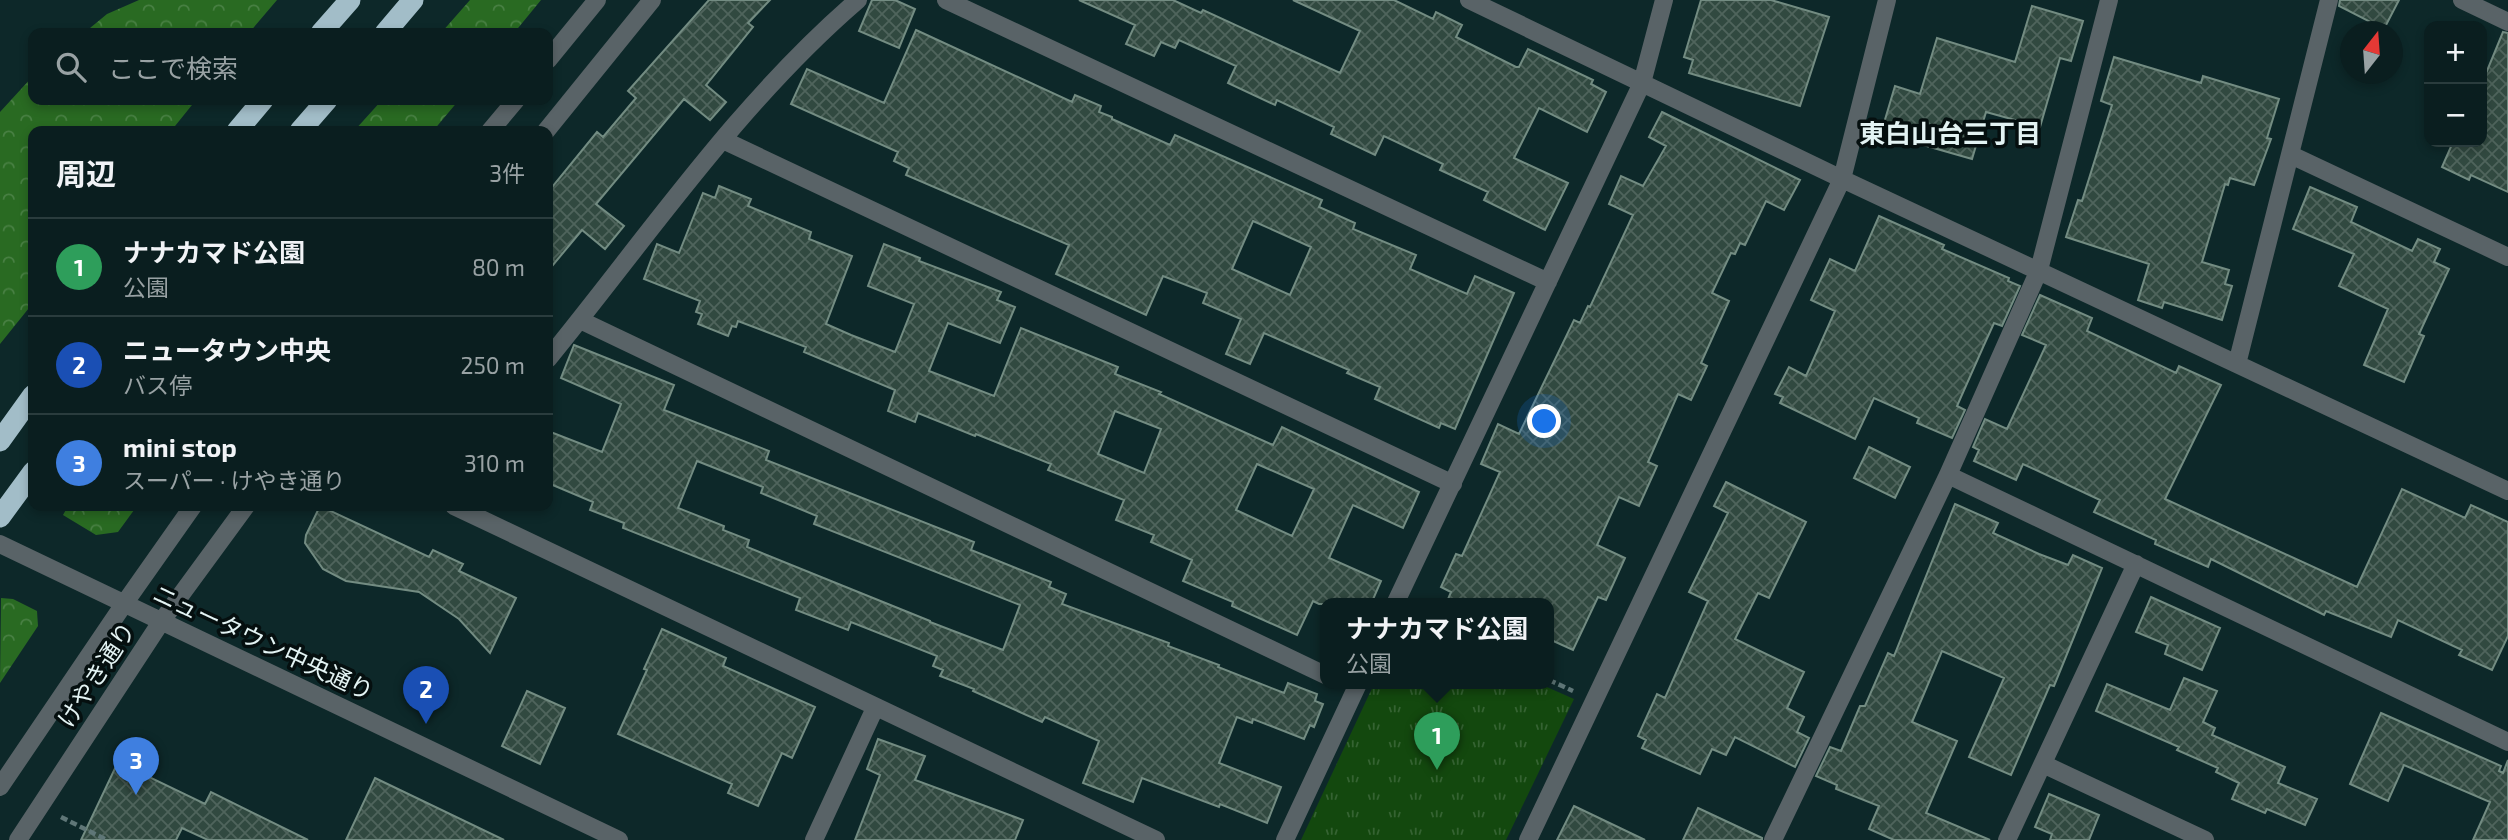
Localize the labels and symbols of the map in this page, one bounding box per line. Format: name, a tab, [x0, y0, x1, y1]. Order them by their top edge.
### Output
north arrow	[2340, 21, 2403, 84]
district label: 東白山台三丁目	[1859, 117, 2041, 148]
your location	[1527, 404, 1561, 438]
street label: ニュータウン中央通り	[149, 578, 379, 705]
street label: けやき通り	[51, 616, 141, 732]
pin: 2	[403, 666, 449, 724]
pin: 1	[1414, 712, 1460, 770]
pin: 3	[113, 737, 159, 795]

